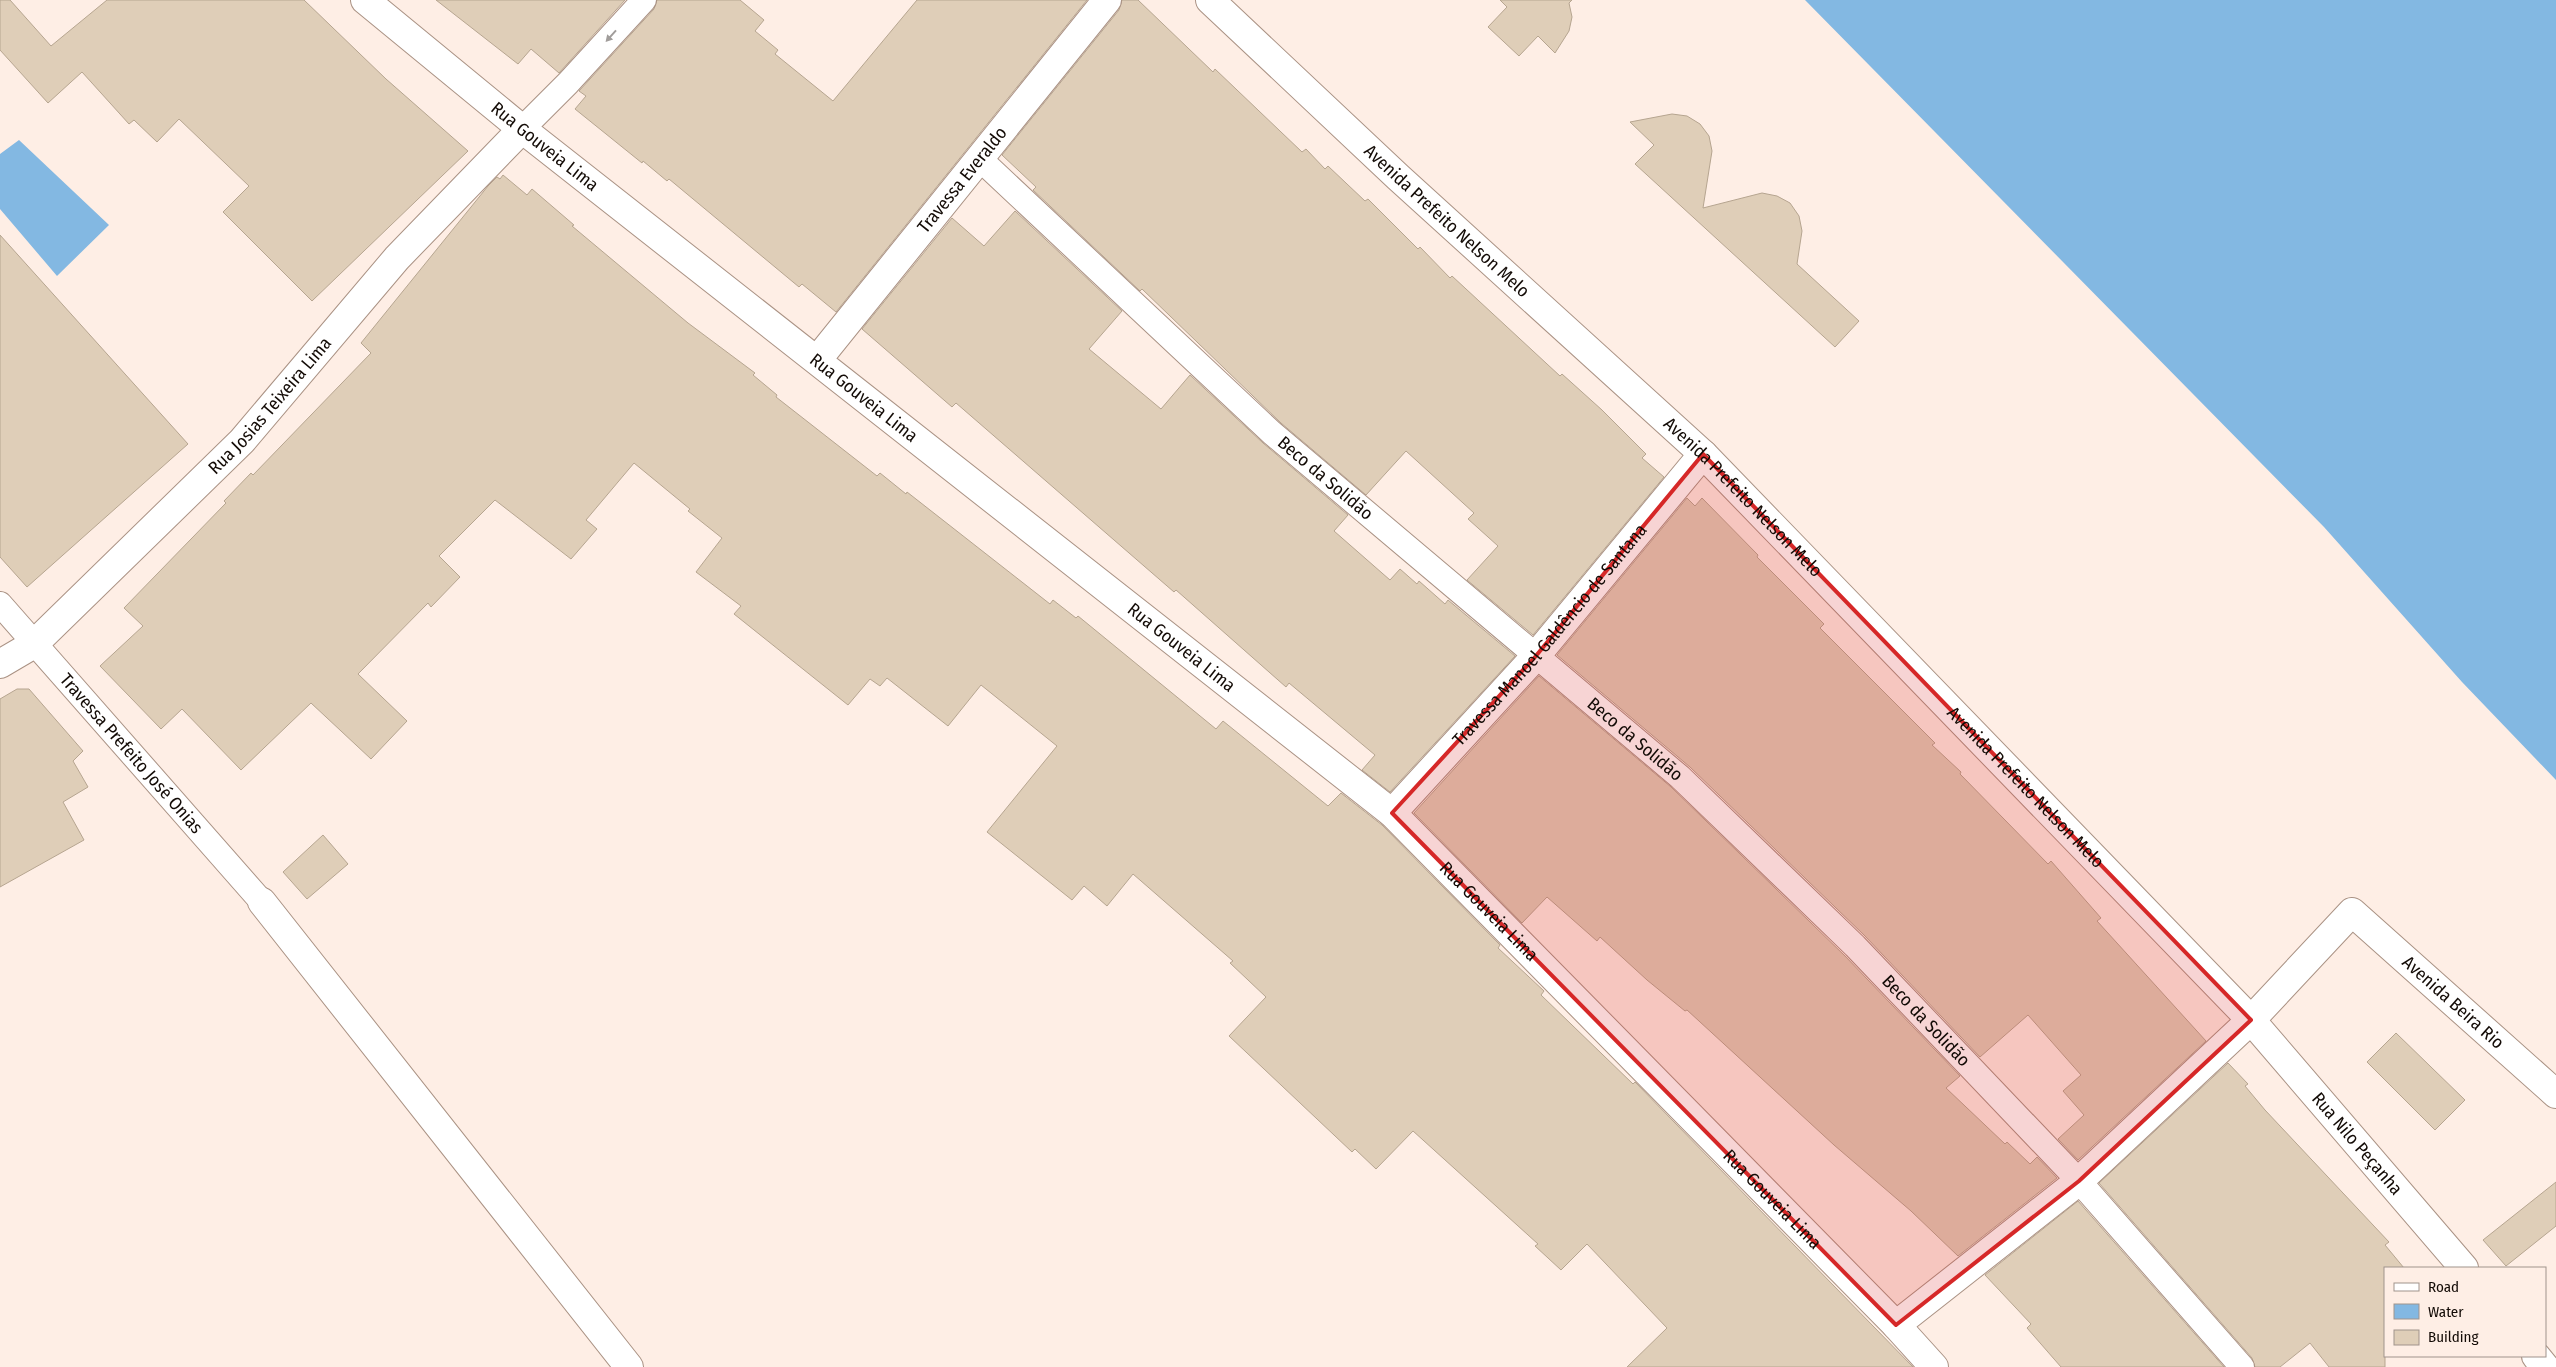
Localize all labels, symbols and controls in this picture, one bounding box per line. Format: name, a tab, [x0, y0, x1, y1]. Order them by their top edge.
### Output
one-way arrow	[605, 30, 617, 42]
street label: Rua Gouveia Lima	[487, 97, 603, 196]
street label: Travessa Everaldo	[913, 122, 1012, 237]
street label: Avenida Prefeito Nelson Melo	[1360, 140, 1534, 302]
street label: Rua Josias Teixeira Lima	[204, 333, 336, 479]
street label: Rua Gouveia Lima	[805, 349, 922, 447]
street label: Avenida Prefeito Nelson Melo	[1659, 413, 1827, 582]
street label: Beco da Solidão	[1273, 432, 1378, 525]
street label: Travessa Manoel Galdêncio de Santana	[1448, 519, 1652, 751]
street label: Rua Gouveia Lima	[1123, 598, 1240, 697]
street label: Travessa Prefeito José Onias	[55, 669, 208, 838]
street label: Beco da Solidão	[1583, 693, 1687, 786]
street label: Avenida Prefeito Nelson Melo	[1942, 702, 2109, 873]
street label: Rua Gouveia Lima	[1435, 857, 1543, 966]
street label: Avenida Beira Rio	[2398, 951, 2509, 1053]
street label: Beco da Solidão	[1877, 970, 1975, 1071]
street label: Rua Nilo Peçanha	[2307, 1088, 2407, 1200]
street label: Rua Gouveia Lima	[1718, 1145, 1826, 1254]
legend	[2384, 1267, 2546, 1357]
text: Road	[2428, 1278, 2459, 1296]
text: Water	[2428, 1303, 2464, 1321]
text: Building	[2428, 1328, 2479, 1346]

